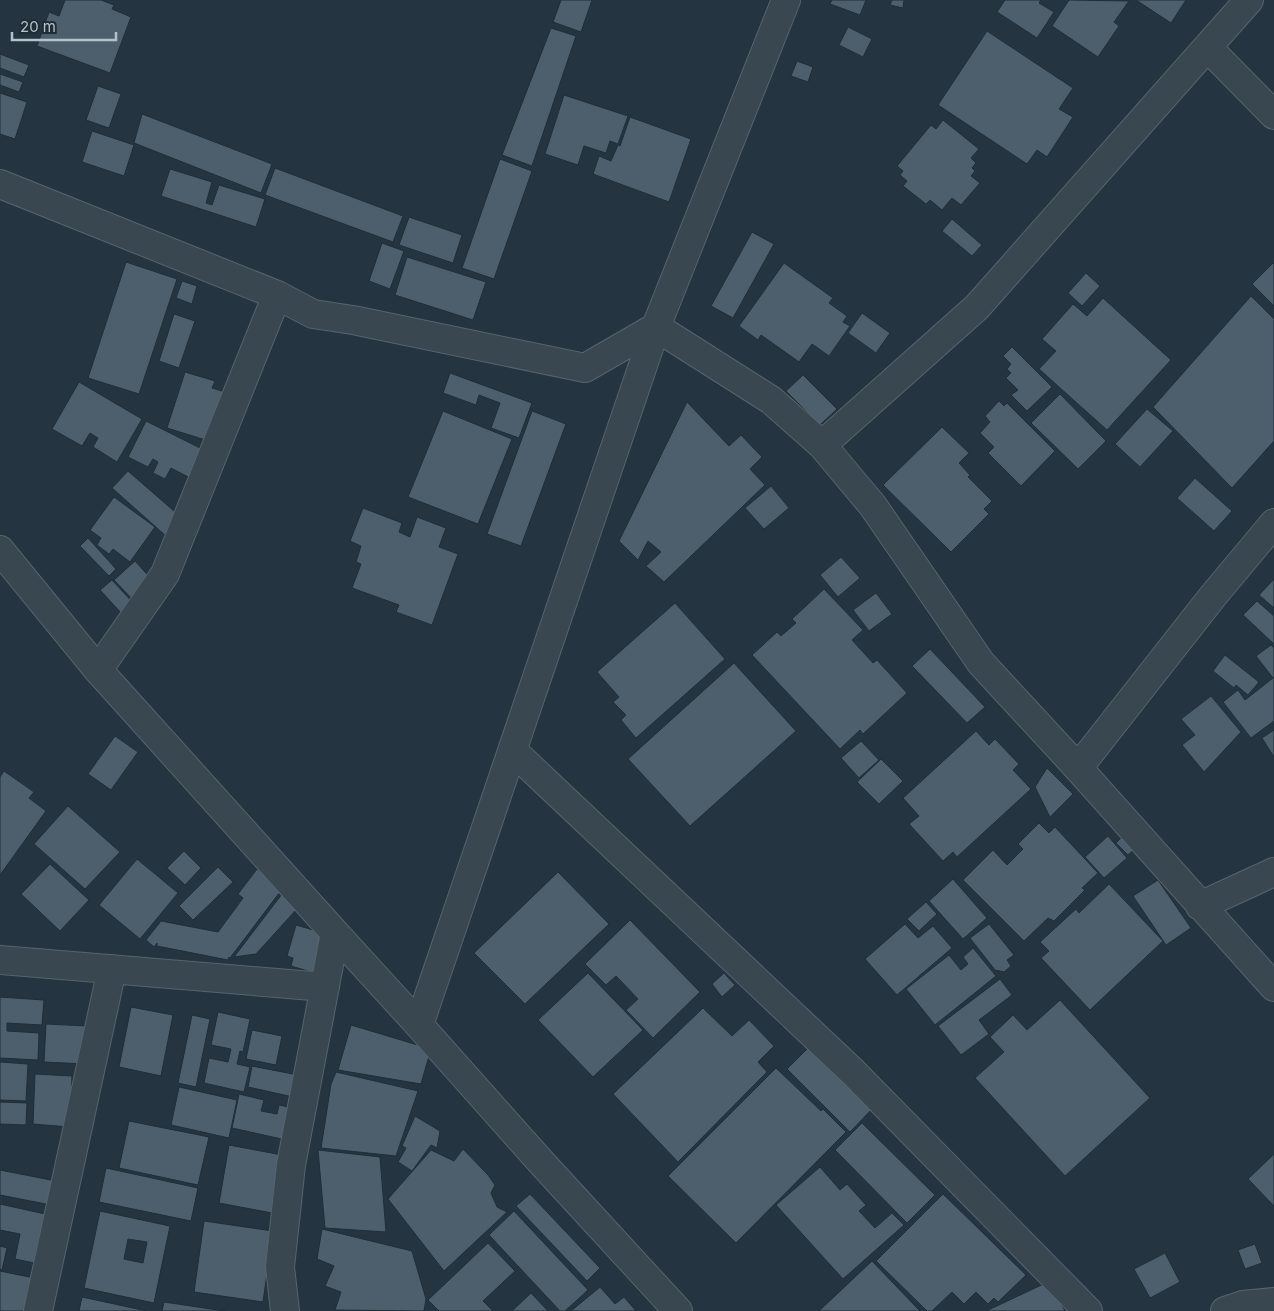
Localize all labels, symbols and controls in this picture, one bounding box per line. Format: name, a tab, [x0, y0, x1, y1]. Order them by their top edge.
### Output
scale bar	[12, 10, 116, 42]
text: 20 m	[20, 17, 56, 36]

